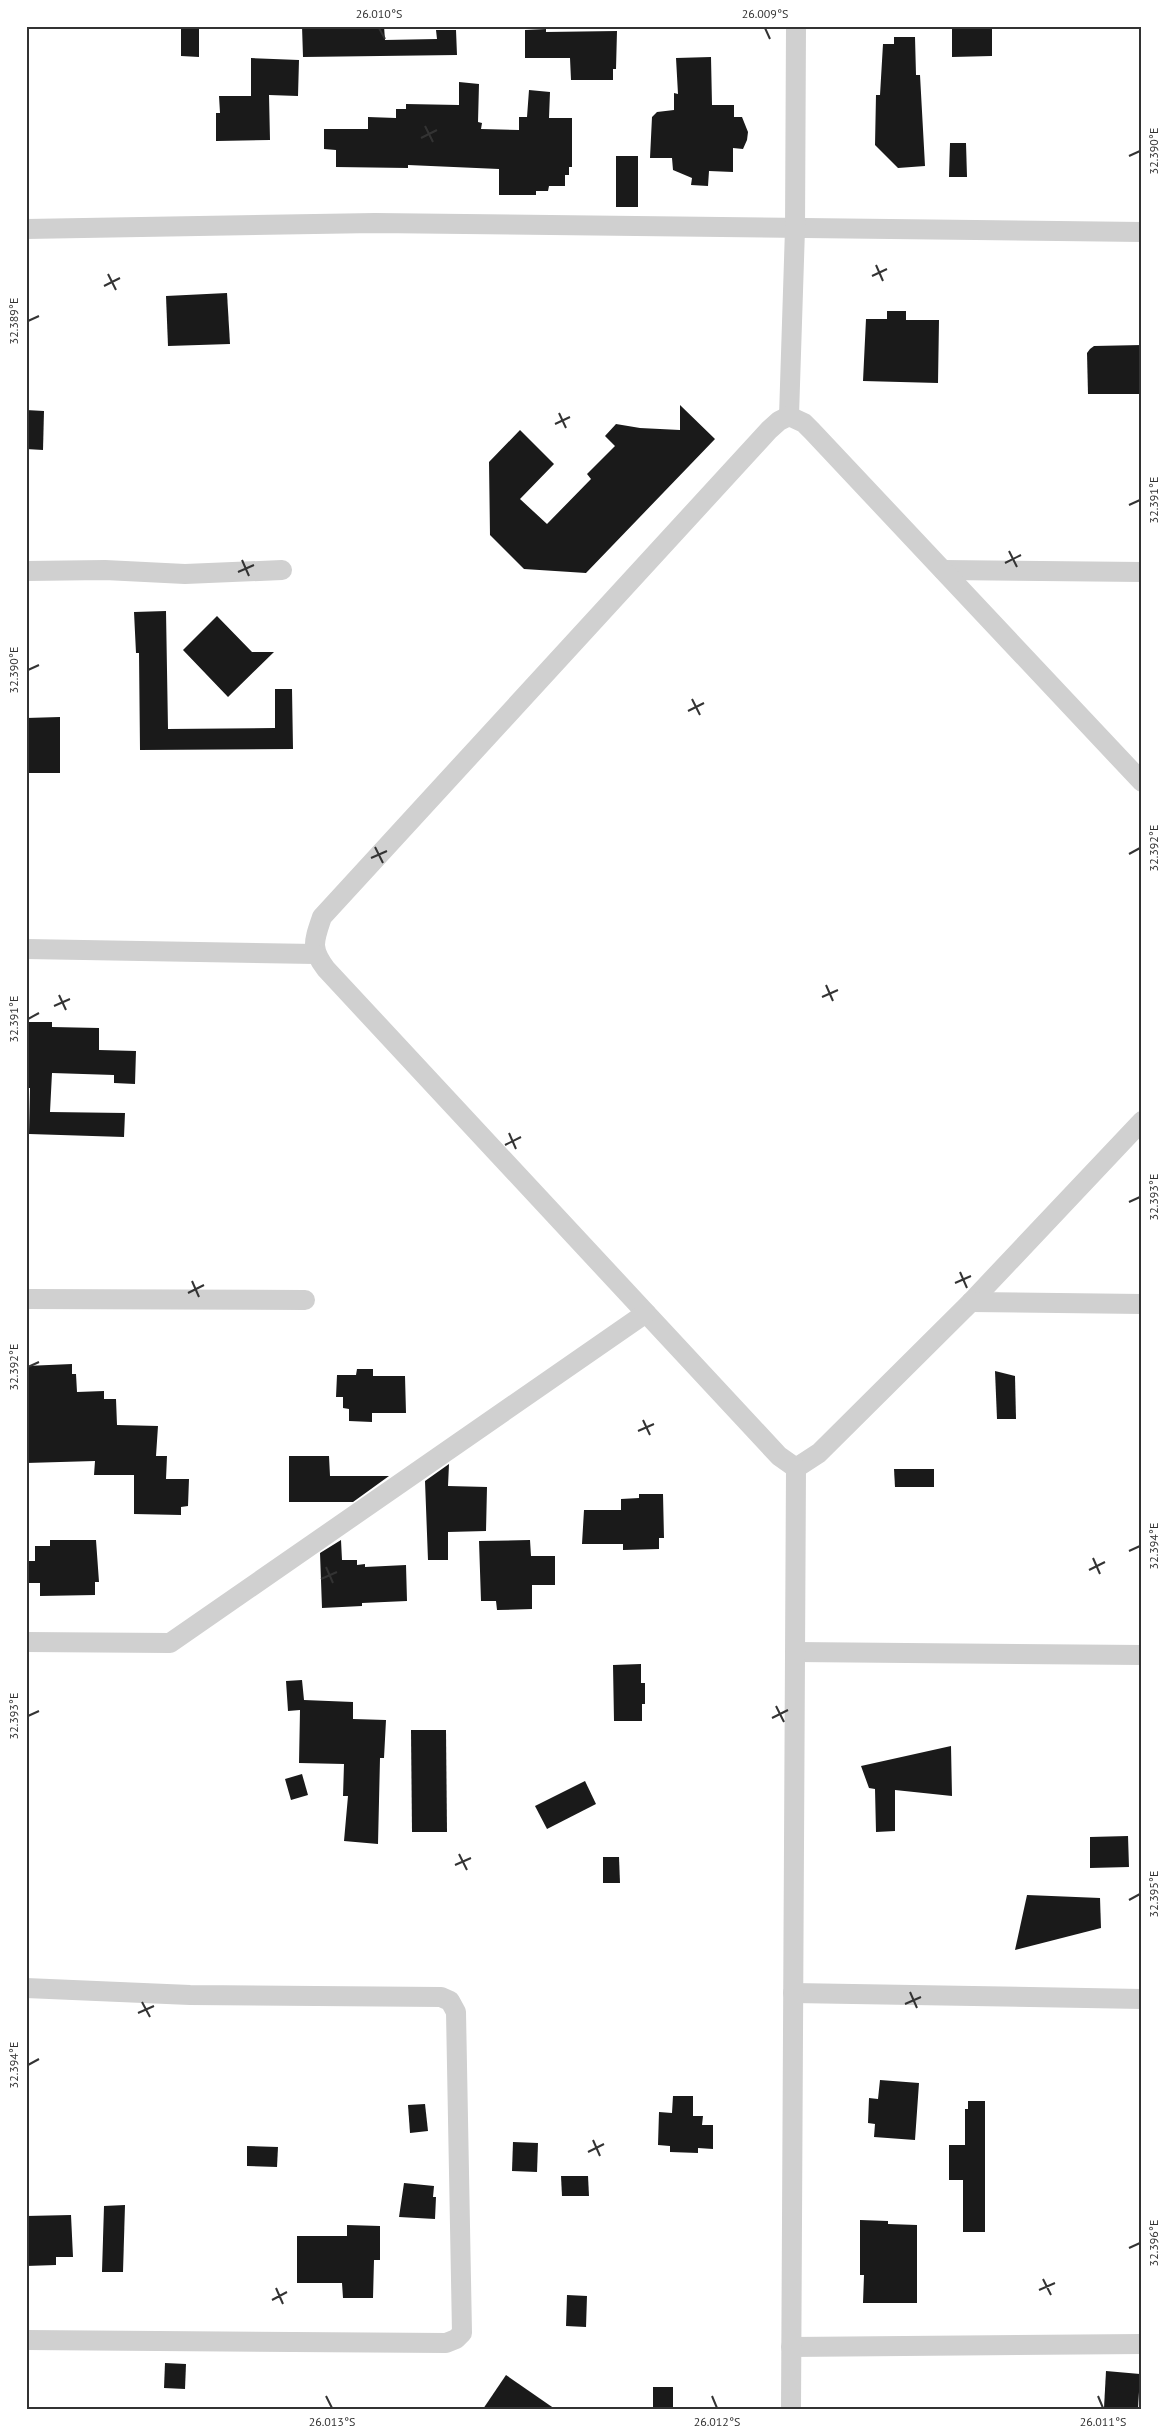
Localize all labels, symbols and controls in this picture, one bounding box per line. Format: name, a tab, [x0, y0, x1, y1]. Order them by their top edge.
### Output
text: 26.010°S	[356, 6, 402, 21]
text: 26.009°S	[742, 6, 788, 21]
text: 32.390°E	[1146, 128, 1161, 174]
text: 32.389°E	[6, 298, 21, 344]
text: 32.391°E	[1146, 477, 1161, 523]
text: 32.390°E	[6, 647, 21, 693]
text: 32.392°E	[1146, 825, 1161, 871]
text: 32.391°E	[6, 996, 21, 1042]
text: 32.393°E	[1146, 1174, 1161, 1220]
text: 32.392°E	[6, 1344, 21, 1390]
text: 32.394°E	[1146, 1523, 1161, 1569]
text: 32.393°E	[6, 1693, 21, 1739]
text: 32.395°E	[1146, 1871, 1161, 1917]
text: 32.394°E	[6, 2042, 21, 2088]
text: 32.396°E	[1146, 2220, 1161, 2266]
text: 26.013°S	[309, 2414, 355, 2429]
text: 26.012°S	[694, 2414, 740, 2429]
text: 26.011°S	[1080, 2414, 1126, 2429]

